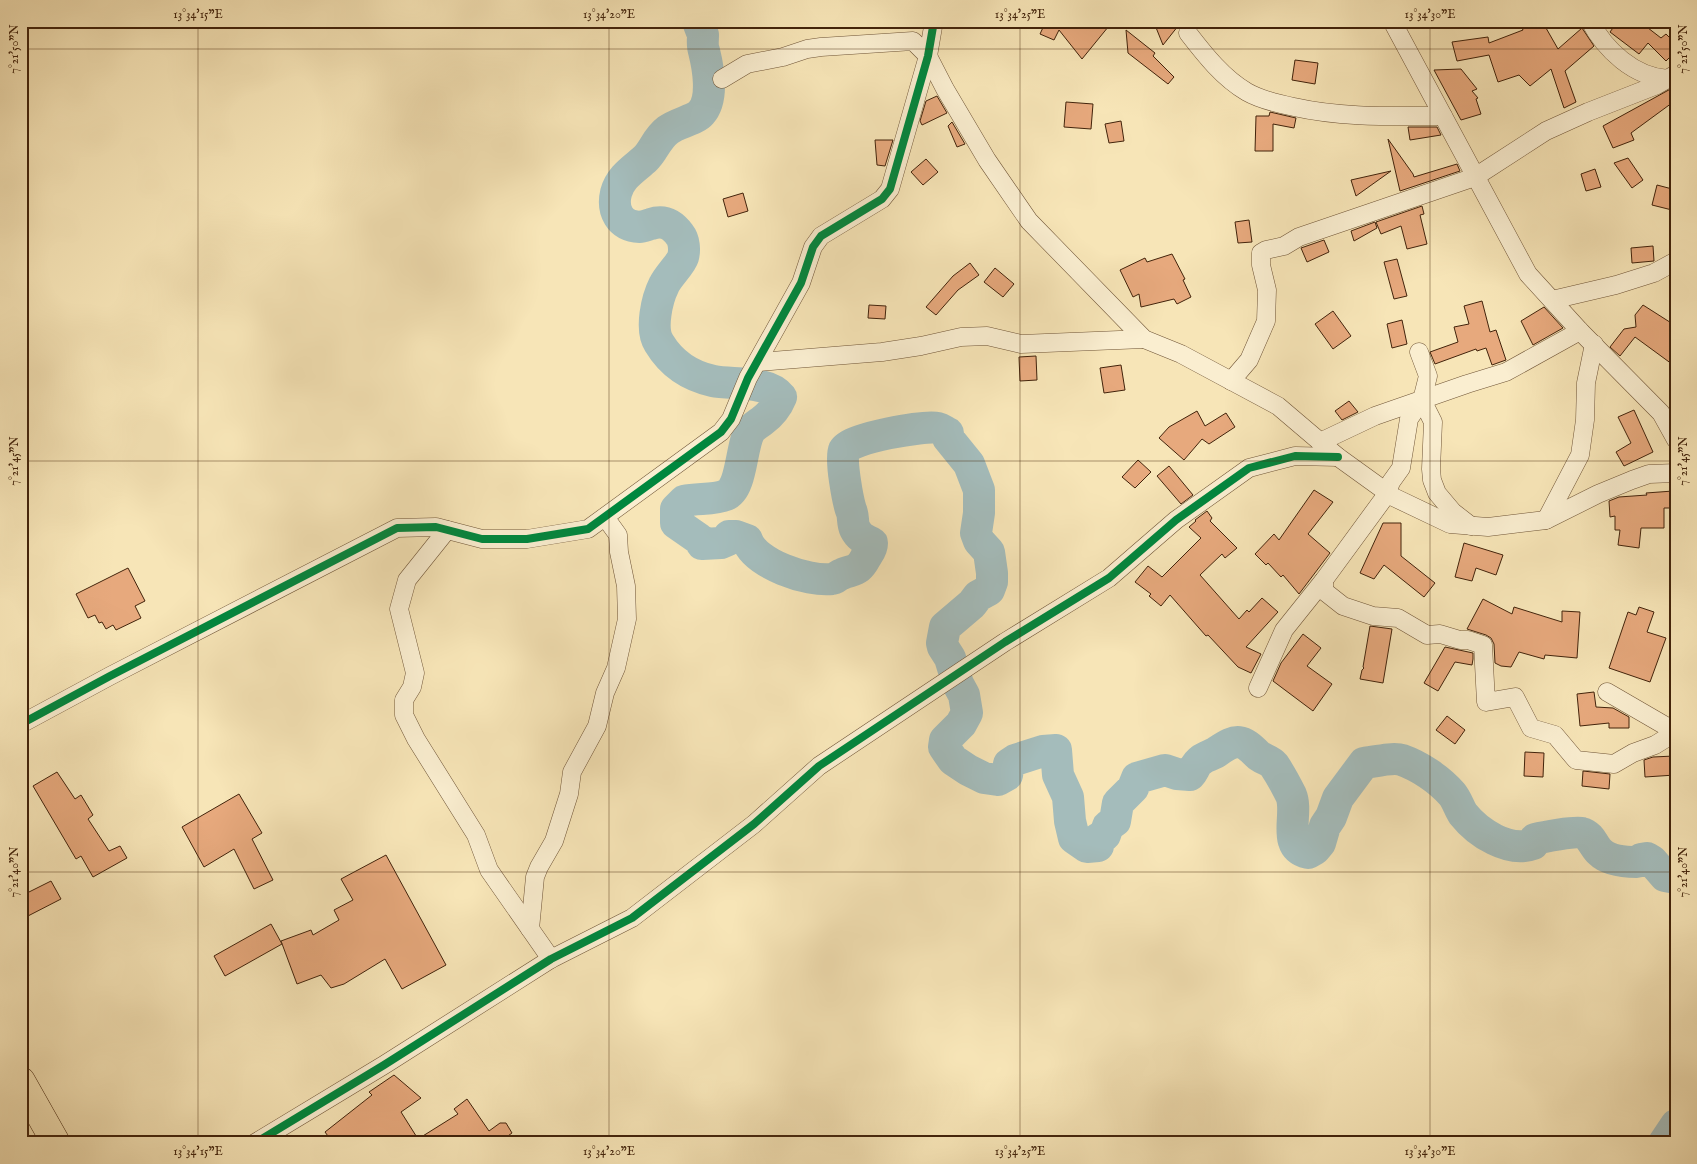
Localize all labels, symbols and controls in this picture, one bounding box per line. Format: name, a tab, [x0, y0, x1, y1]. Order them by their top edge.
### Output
text: 13°34'15"E	[173, 7, 223, 22]
text: 13°34'20"E	[583, 7, 635, 22]
text: 13°34'25"E	[995, 7, 1045, 22]
text: 13°34'30"E	[1404, 7, 1456, 22]
text: 7°21'50"N	[7, 24, 22, 74]
text: 7°21'50"N	[1676, 24, 1691, 74]
text: 7°21'45"N	[7, 436, 22, 486]
text: 7°21'45"N	[1676, 436, 1691, 486]
text: 7°21'40"N	[7, 846, 22, 897]
text: 7°21'40"N	[1676, 846, 1691, 897]
text: 13°34'15"E	[173, 1144, 223, 1159]
text: 13°34'20"E	[583, 1144, 635, 1159]
text: 13°34'25"E	[995, 1144, 1045, 1159]
text: 13°34'30"E	[1404, 1144, 1456, 1159]

